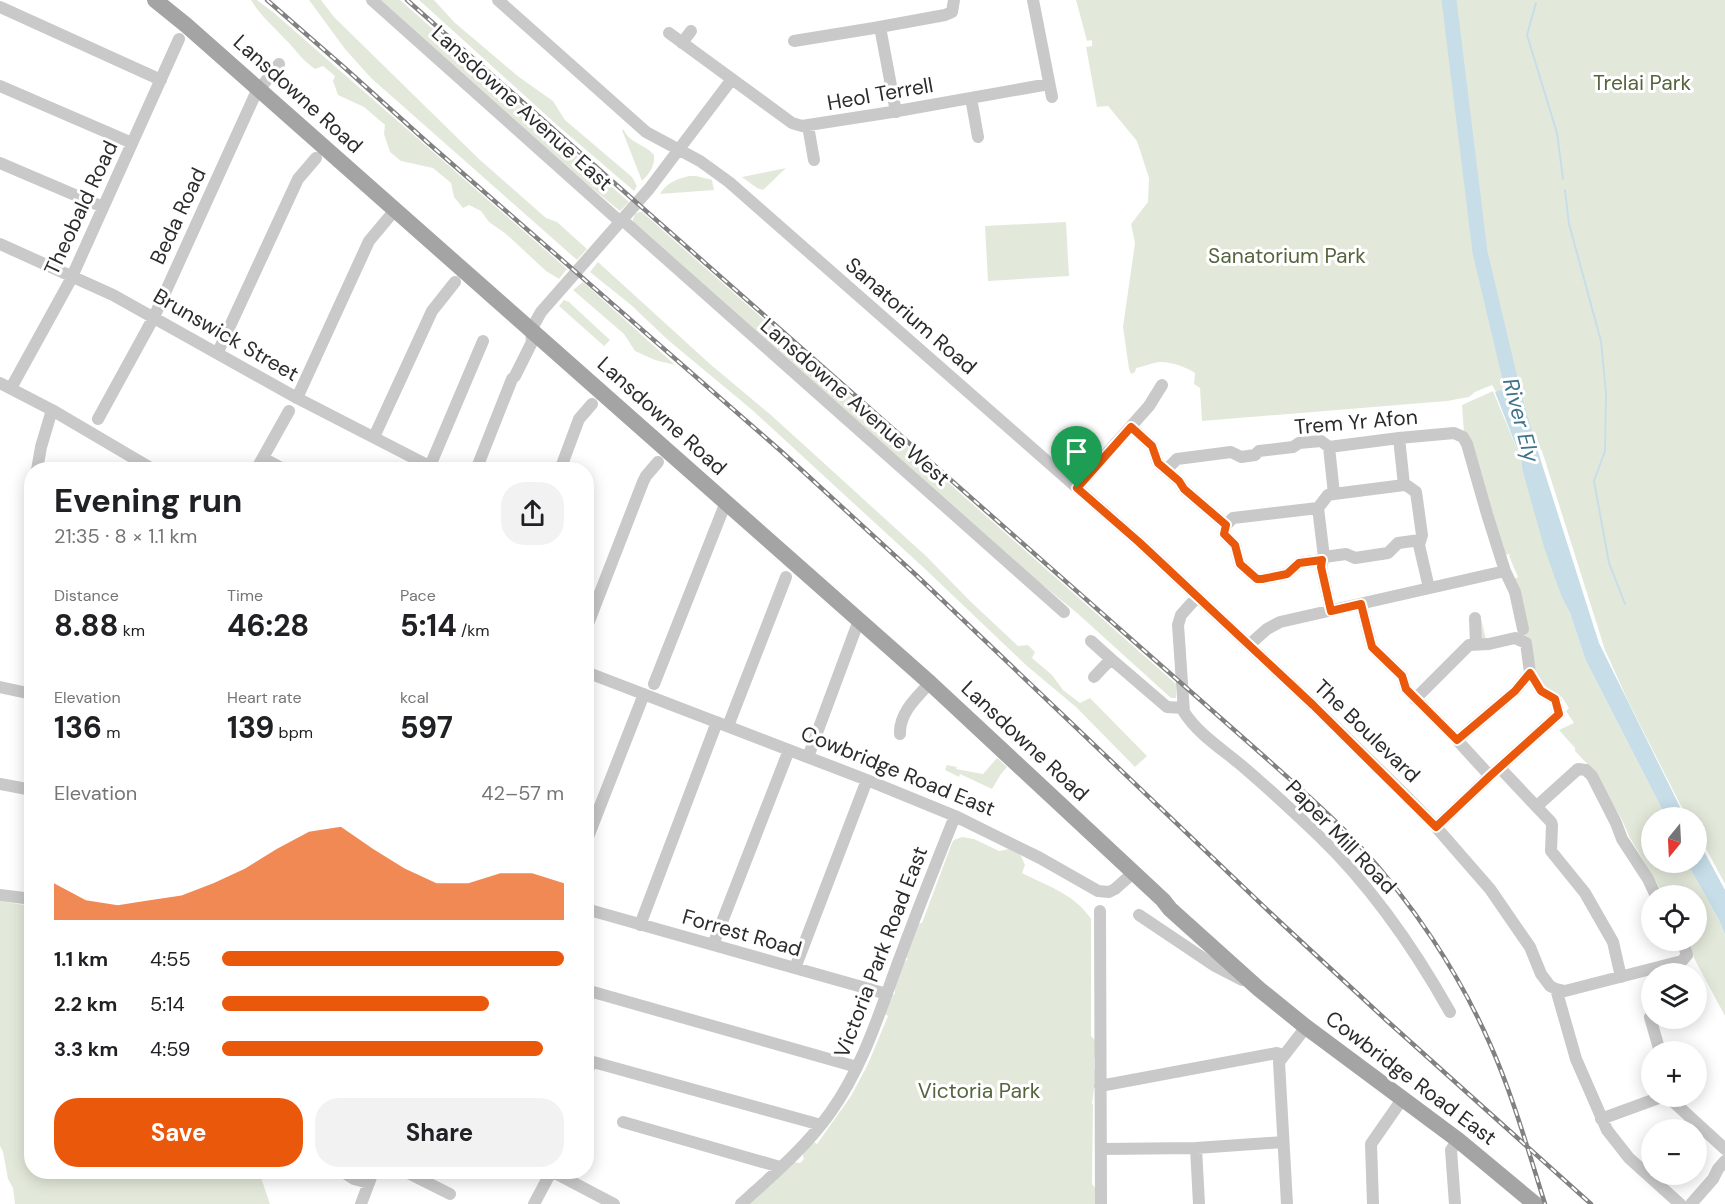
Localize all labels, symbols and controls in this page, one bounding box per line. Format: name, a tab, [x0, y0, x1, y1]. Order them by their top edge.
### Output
street label: Lansdowne Avenue East	[426, 19, 618, 197]
street label: Lansdowne Road	[227, 28, 369, 160]
park label: Trelai Park	[1593, 69, 1691, 97]
street label: Heol Terrell	[825, 71, 935, 117]
street label: Theobald Road	[38, 136, 124, 280]
street label: Beda Road	[143, 163, 213, 269]
park label: Sanatorium Park	[1208, 242, 1366, 270]
street label: Sanatorium Road	[839, 251, 983, 381]
street label: Brunswick Street	[148, 282, 304, 388]
street label: Lansdowne Avenue West	[754, 312, 956, 492]
street label: Lansdowne Road	[591, 350, 733, 482]
water label: River Ely	[1496, 375, 1546, 466]
street label: Trem Yr Afon	[1293, 403, 1419, 441]
pin	[1051, 426, 1102, 488]
icon: arrive	[1060, 435, 1093, 468]
text: Evening run	[54, 479, 242, 522]
button: share	[501, 482, 564, 545]
text: 21:35 · 8 × 1.1 km	[54, 523, 197, 549]
text: Distance	[54, 585, 119, 606]
text: Time	[227, 585, 263, 606]
text: Pace	[400, 585, 436, 606]
text: 8.88	[54, 606, 119, 645]
text: 46:28	[227, 606, 309, 645]
text: 5:14	[400, 606, 457, 645]
text: km	[119, 620, 145, 641]
text: /km	[457, 620, 490, 641]
street label: The Boulevard	[1308, 673, 1426, 789]
street label: Lansdowne Road	[955, 675, 1095, 807]
text: Elevation	[54, 687, 121, 708]
text: Heart rate	[227, 687, 302, 708]
text: kcal	[400, 687, 429, 708]
text: 136	[54, 708, 102, 747]
text: 139	[227, 708, 274, 747]
text: 597	[400, 708, 453, 747]
street label: Cowbridge Road East	[797, 719, 999, 823]
text: m	[102, 722, 121, 743]
text: bpm	[274, 722, 313, 743]
street label: Paper Mill Road	[1279, 774, 1403, 900]
text: Elevation	[54, 780, 137, 806]
text: 42–57 m	[481, 780, 564, 806]
north arrow	[1641, 807, 1707, 873]
map controls	[1641, 807, 1707, 1185]
street label: Victoria Park Road East	[828, 842, 934, 1062]
button: locate	[1641, 885, 1707, 951]
street label: Forrest Road	[679, 903, 805, 963]
text: 1.1 km	[54, 946, 108, 972]
text: 4:55	[150, 946, 191, 972]
button: layers	[1641, 963, 1707, 1029]
text: 2.2 km	[54, 991, 117, 1017]
text: 5:14	[150, 991, 185, 1017]
street label: Cowbridge Road East	[1320, 1004, 1502, 1152]
text: 3.3 km	[54, 1036, 118, 1062]
text: 4:59	[150, 1036, 190, 1062]
button: +	[1641, 1041, 1707, 1107]
park label: Victoria Park	[918, 1077, 1041, 1105]
button: Save	[54, 1098, 303, 1167]
button: Share	[315, 1098, 564, 1167]
button: −	[1641, 1119, 1707, 1185]

